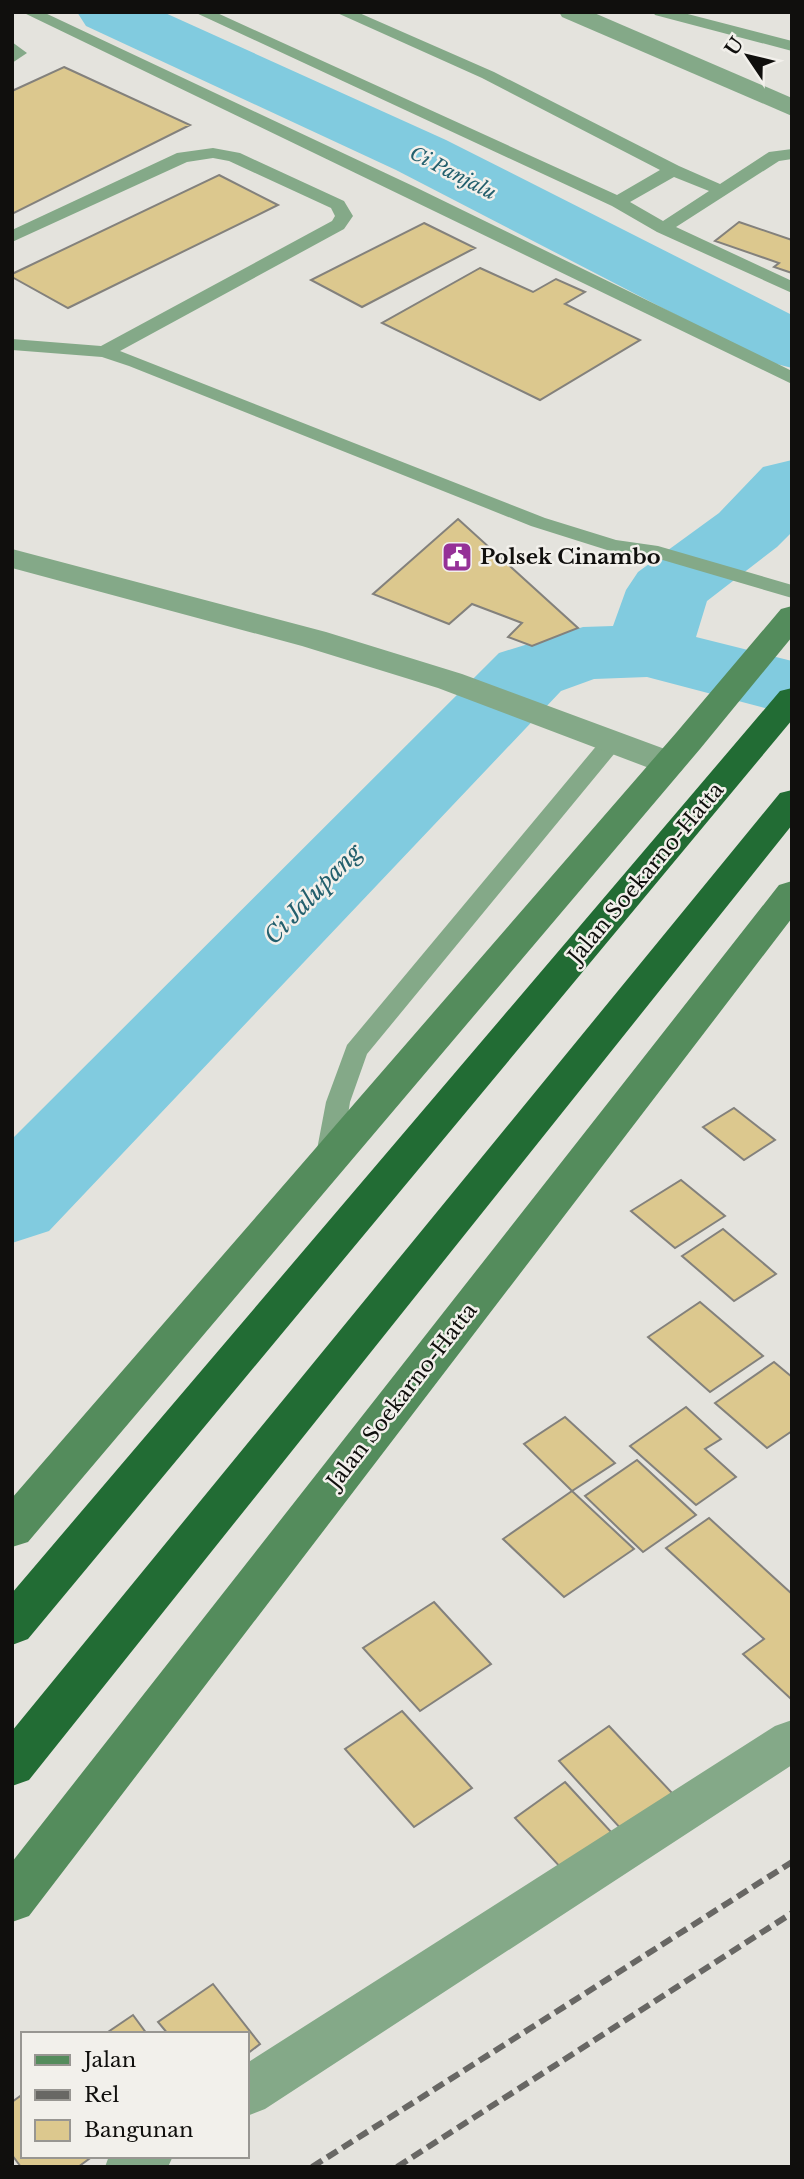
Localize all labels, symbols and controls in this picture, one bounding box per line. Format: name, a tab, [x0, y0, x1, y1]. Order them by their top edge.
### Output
north arrow	[713, 21, 783, 91]
text: U	[720, 33, 749, 60]
water label: Ci Panjalu	[406, 141, 500, 205]
public building icon: Polsek Cinambo	[440, 540, 474, 574]
place label: Polsek Cinambo	[480, 544, 661, 570]
street label: Jalan Soekarno-Hatta	[561, 777, 730, 971]
water label: Ci Jalupang	[258, 837, 369, 950]
street label: Jalan Soekarno-Hatta	[320, 1298, 483, 1496]
legend	[21, 2032, 248, 2158]
text: Jalan	[81, 2047, 136, 2073]
text: Rel	[84, 2082, 119, 2108]
text: Bangunan	[84, 2117, 193, 2143]

